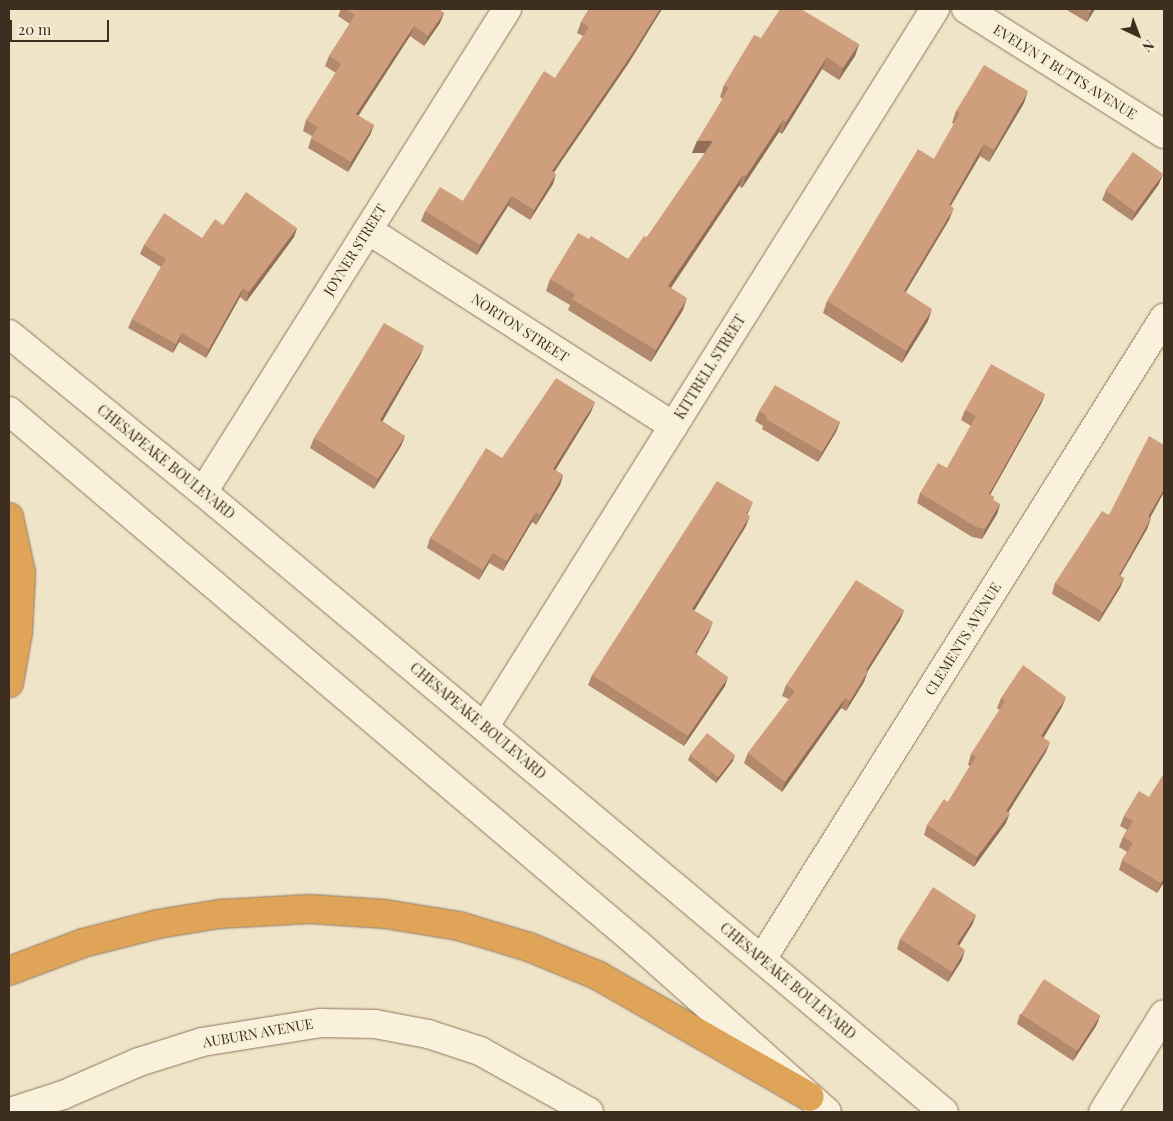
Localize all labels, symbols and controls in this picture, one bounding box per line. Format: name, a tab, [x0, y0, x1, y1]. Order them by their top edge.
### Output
scale bar	[12, 10, 111, 42]
north arrow	[1113, 10, 1163, 60]
text: 20 m	[18, 19, 51, 39]
street label: EVELYN T BUTTS AVENUE	[990, 21, 1140, 123]
text: N	[1138, 36, 1159, 57]
street label: JOYNER STREET	[320, 201, 390, 299]
street label: NORTON STREET	[468, 290, 572, 366]
street label: KITTRELL STREET	[671, 312, 749, 422]
street label: CHESAPEAKE BOULEVARD	[94, 401, 238, 523]
street label: CLEMENTS AVENUE	[921, 579, 1005, 699]
street label: CHESAPEAKE BOULEVARD	[407, 659, 549, 783]
street label: CHESAPEAKE BOULEVARD	[717, 919, 859, 1043]
street label: AUBURN AVENUE	[201, 1015, 315, 1051]

